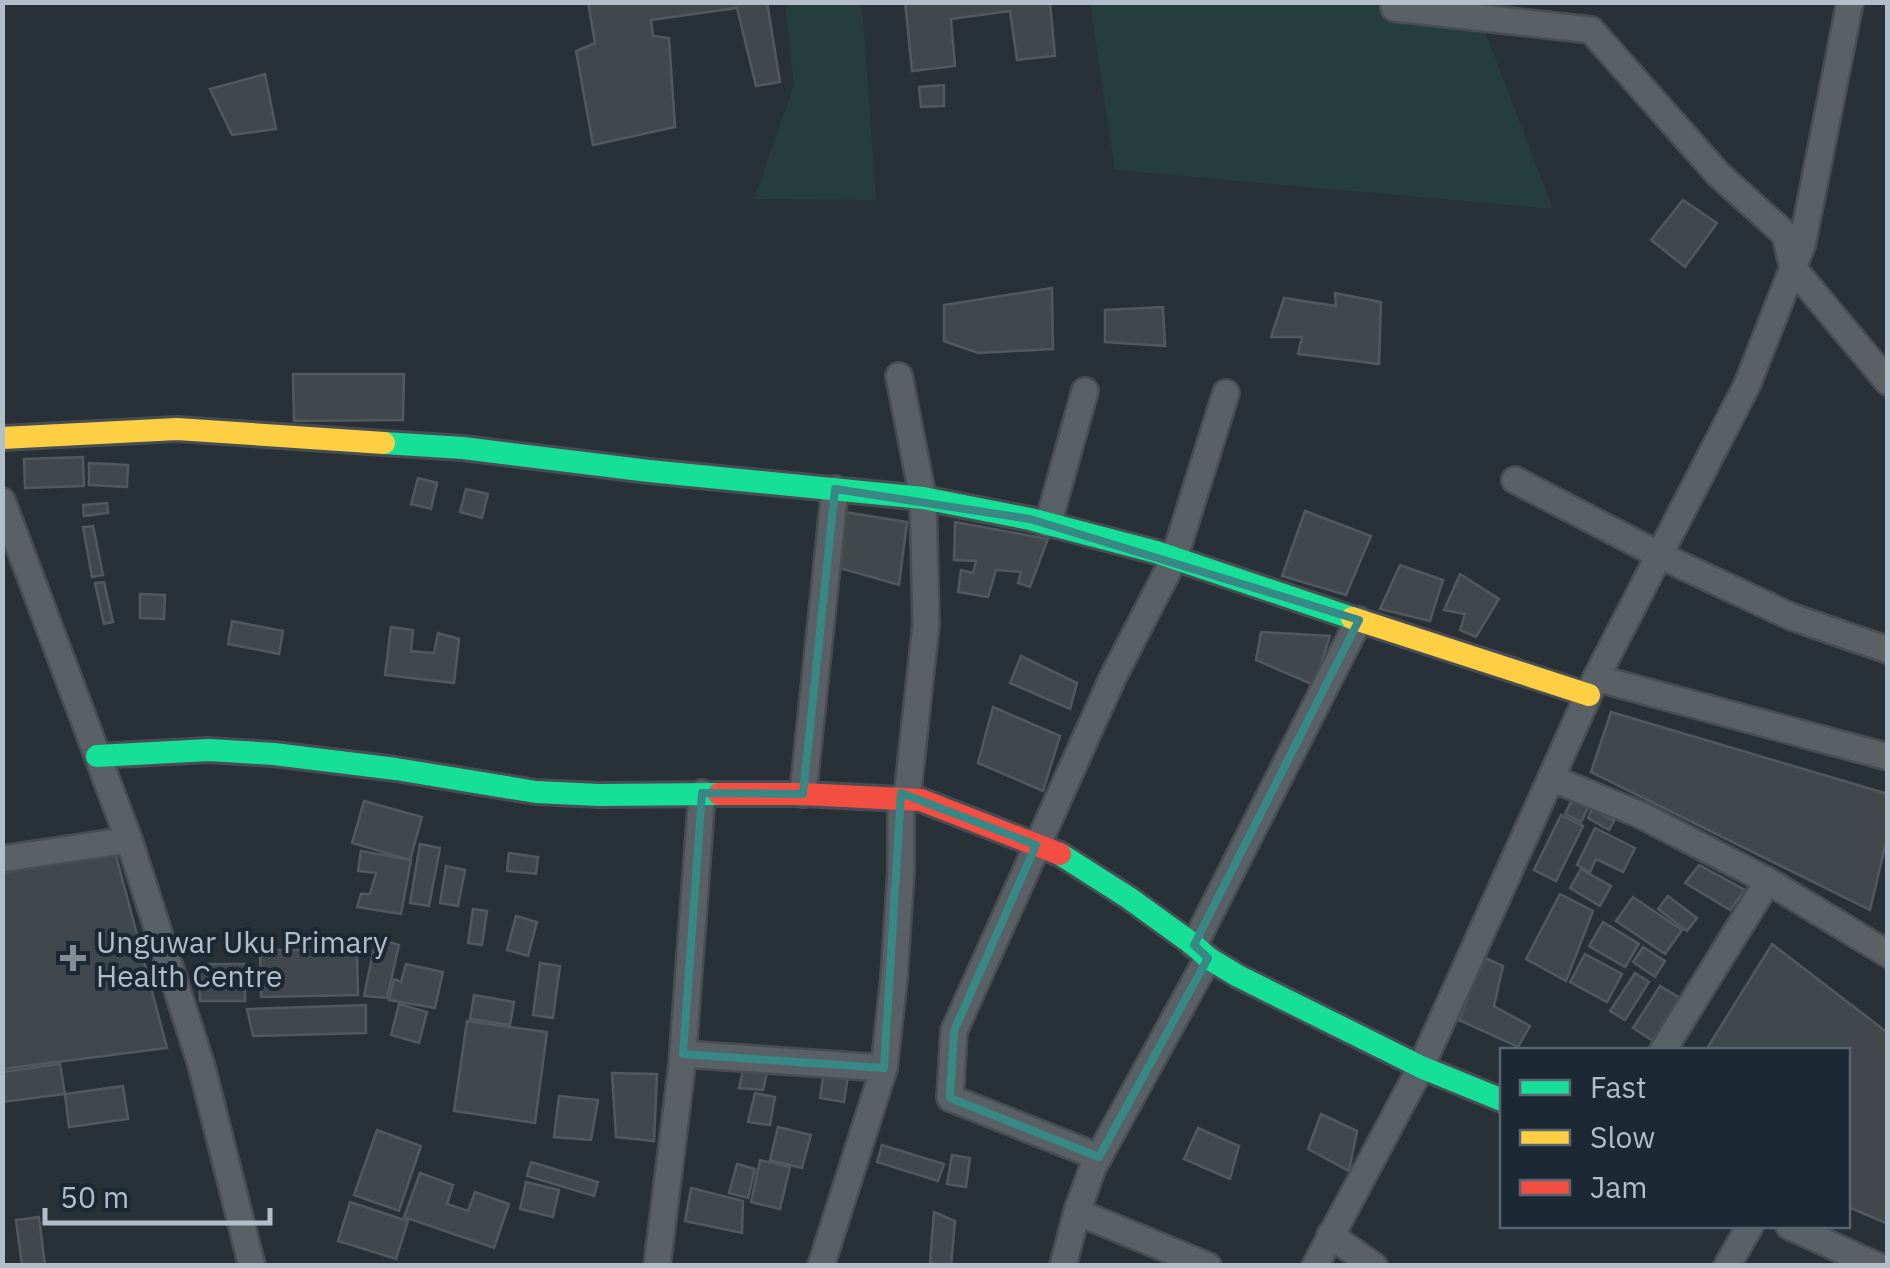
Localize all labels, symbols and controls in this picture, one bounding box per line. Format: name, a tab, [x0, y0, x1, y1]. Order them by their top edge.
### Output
place label: Unguwar Uku Primary Health Centre	[96, 922, 388, 995]
marker: Unguwar Uku Primary Health Centre	[60, 945, 86, 971]
legend	[1500, 1048, 1850, 1228]
text: Fast	[1590, 1067, 1647, 1106]
text: Slow	[1590, 1117, 1655, 1156]
scale bar	[45, 1163, 270, 1225]
text: Jam	[1590, 1167, 1648, 1206]
text: 50 m	[60, 1177, 129, 1216]

